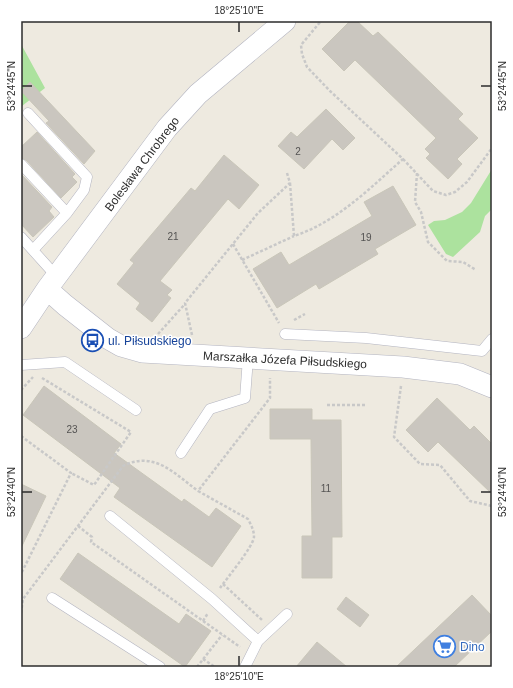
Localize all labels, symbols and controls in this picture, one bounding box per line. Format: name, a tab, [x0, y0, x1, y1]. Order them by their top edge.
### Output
text: 18°25'10"E	[214, 5, 264, 16]
text: 53°24'45"N	[6, 61, 17, 111]
text: 53°24'45"N	[497, 61, 508, 111]
street label: Bolesława Chrobrego	[102, 114, 182, 214]
house number: 2	[295, 146, 301, 157]
house number: 21	[167, 231, 179, 242]
house number: 19	[360, 232, 372, 243]
bus stop icon: ul. Piłsudskiego	[80, 328, 106, 354]
place label: ul. Piłsudskiego	[108, 334, 192, 348]
street label: Marszałka Józefa Piłsudskiego	[203, 349, 368, 371]
house number: 23	[66, 424, 78, 435]
text: 53°24'40"N	[6, 467, 17, 517]
text: 53°24'40"N	[497, 467, 508, 517]
house number: 11	[321, 483, 332, 494]
supermarket icon: Dino	[432, 634, 458, 660]
place label: Dino	[460, 640, 485, 654]
text: 18°25'10"E	[214, 671, 264, 682]

